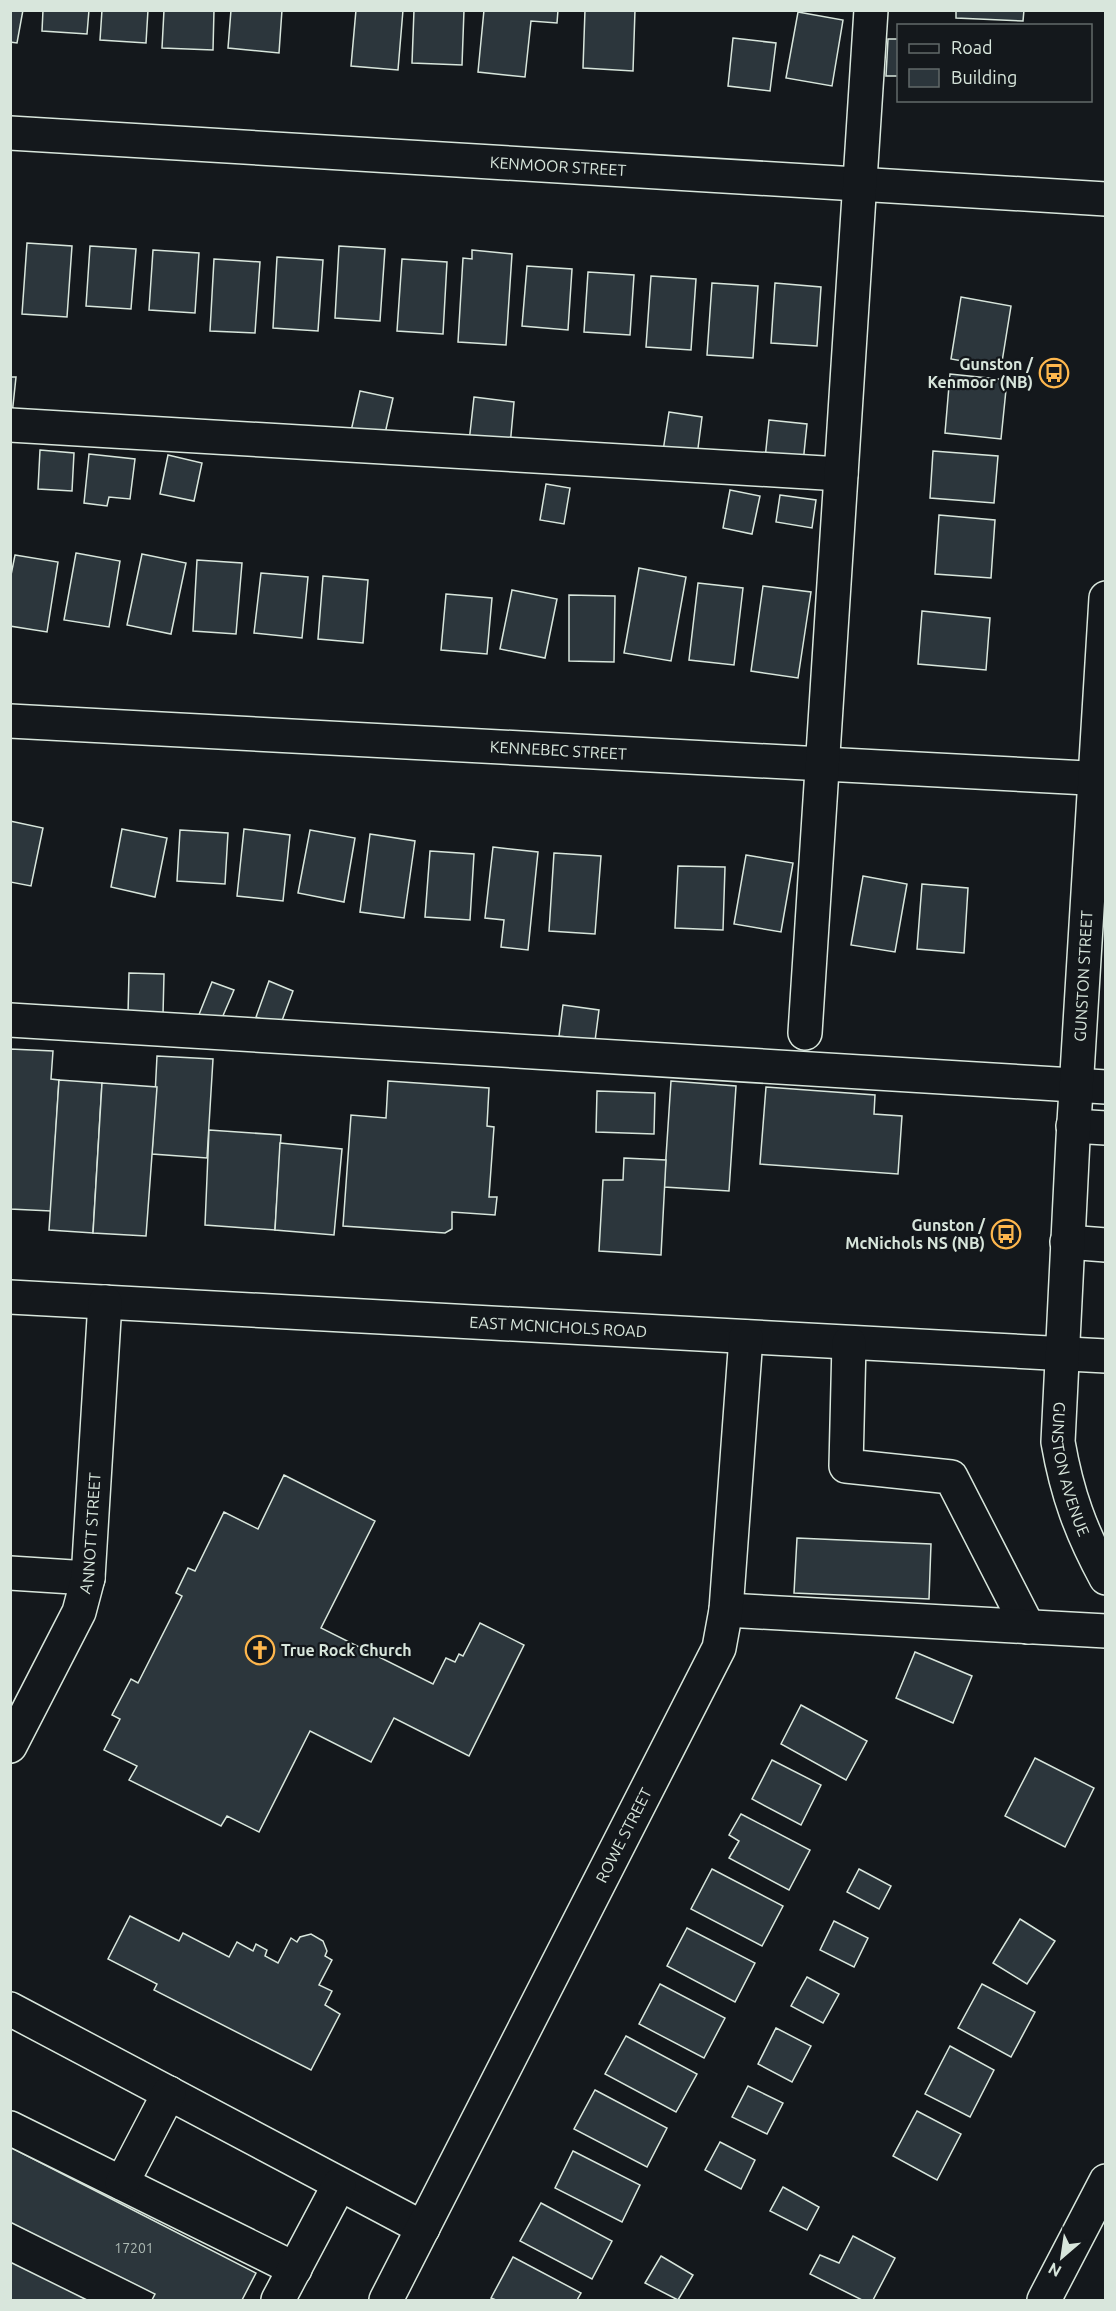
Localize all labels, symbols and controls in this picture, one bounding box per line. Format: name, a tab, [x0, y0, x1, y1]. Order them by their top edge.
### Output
legend	[897, 24, 1092, 102]
text: Road	[951, 37, 993, 57]
text: Building	[951, 67, 1017, 87]
street label: KENMOOR STREET	[489, 153, 627, 179]
place label: Gunston / Kenmoor (NB)	[927, 355, 1034, 392]
bus stop icon: Gunston / Kenmoor (NB)	[1038, 357, 1070, 389]
street label: KENNEBEC STREET	[489, 737, 627, 763]
street label: GUNSTON STREET	[1071, 910, 1095, 1042]
place label: Gunston / McNichols NS (NB)	[845, 1216, 986, 1253]
bus stop icon: Gunston / McNichols NS (NB)	[990, 1218, 1022, 1250]
street label: EAST MCNICHOLS ROAD	[469, 1313, 647, 1340]
street label: GUNSTON AVENUE	[1049, 1401, 1093, 1539]
street label: ANNOTT STREET	[75, 1472, 103, 1595]
church icon: True Rock Church	[244, 1634, 276, 1666]
place label: True Rock Church	[281, 1641, 412, 1659]
street label: ROWE STREET	[592, 1785, 655, 1885]
north arrow	[1032, 2227, 1092, 2287]
house number: 17201	[114, 2240, 154, 2256]
text: N	[1045, 2259, 1064, 2281]

